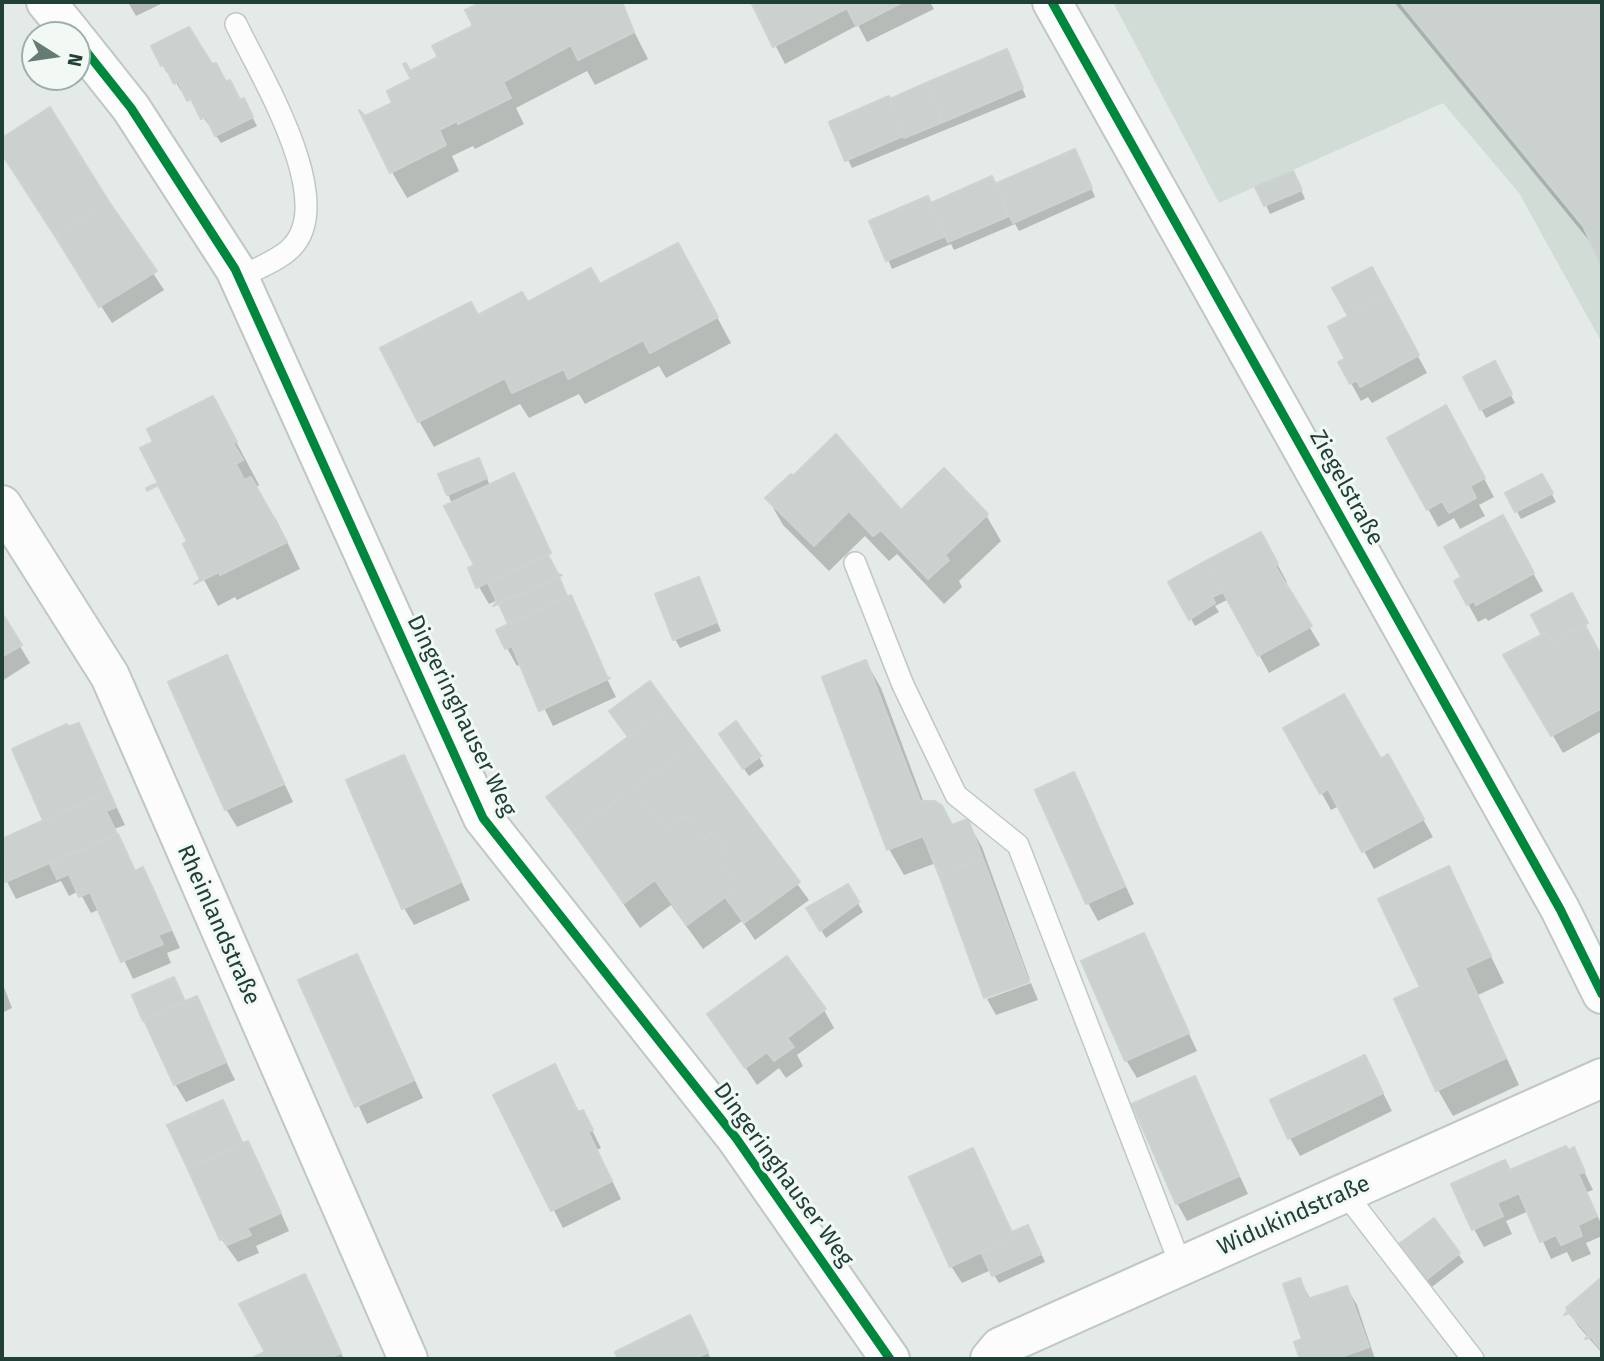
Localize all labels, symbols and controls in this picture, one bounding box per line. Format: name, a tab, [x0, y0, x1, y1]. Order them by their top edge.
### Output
north arrow	[21, 21, 91, 91]
text: N	[63, 51, 88, 69]
street label: Ziegelstraße	[1303, 425, 1389, 551]
street label: Dingeringhauser Weg	[400, 611, 522, 821]
street label: Rheinlandstraße	[170, 841, 266, 1009]
street label: Dingeringhauser Weg	[707, 1078, 859, 1272]
street label: Widukindstraße	[1214, 1170, 1374, 1262]

